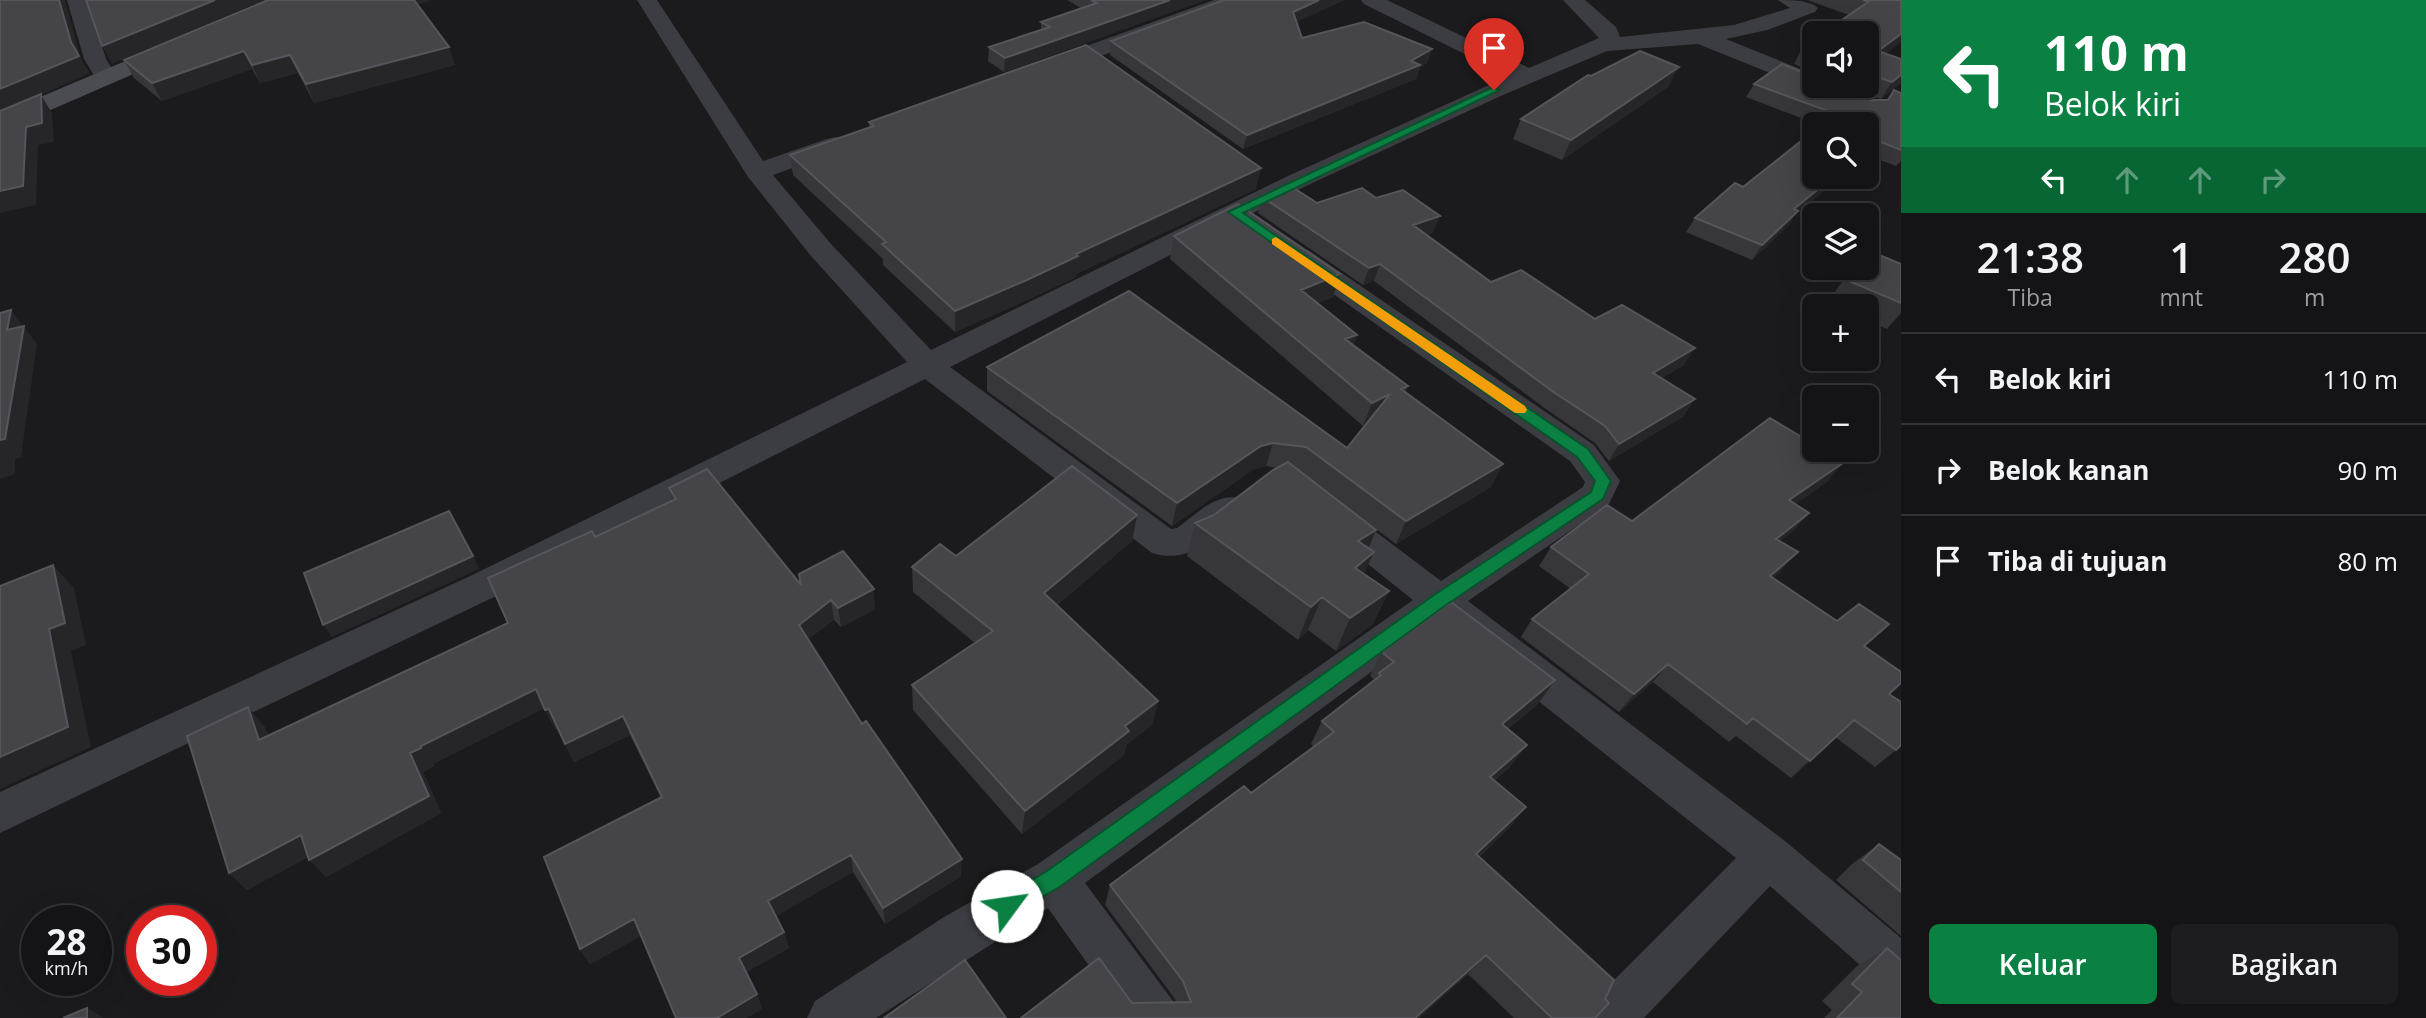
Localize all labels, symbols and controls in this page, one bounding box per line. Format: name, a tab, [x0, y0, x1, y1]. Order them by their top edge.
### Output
pin	[1464, 18, 1524, 90]
text: 110 m	[2044, 19, 2189, 85]
map controls	[1802, 21, 1879, 462]
button: sound	[1802, 21, 1879, 98]
icon: left	[1929, 28, 2020, 119]
icon: arrive	[1475, 29, 1513, 67]
text: Belok kiri	[2044, 82, 2181, 125]
button: search	[1802, 112, 1879, 189]
icon: left	[2035, 161, 2073, 199]
icon: ahead	[2108, 161, 2146, 199]
icon: ahead	[2181, 161, 2219, 199]
icon: right	[2254, 161, 2292, 199]
button: layers	[1802, 203, 1879, 280]
text: 21:38	[1976, 228, 2084, 285]
text: 1	[2169, 228, 2193, 285]
text: 280	[2279, 228, 2351, 285]
text: Tiba	[2008, 281, 2053, 313]
text: mnt	[2159, 281, 2203, 313]
text: m	[2304, 281, 2325, 313]
button: +	[1802, 294, 1879, 371]
icon: left	[1929, 360, 1967, 398]
text: Belok kiri	[1988, 361, 2112, 397]
text: 110 m	[2323, 361, 2398, 397]
button: −	[1802, 385, 1879, 462]
icon: right	[1929, 451, 1967, 489]
text: Belok kanan	[1988, 452, 2149, 488]
text: 90 m	[2337, 452, 2398, 488]
icon: arrive	[1929, 542, 1967, 580]
text: Tiba di tujuan	[1988, 543, 2167, 579]
text: 80 m	[2337, 543, 2398, 579]
position arrow	[970, 869, 1044, 943]
speed limit sign: 30	[126, 905, 217, 996]
text: 28	[46, 918, 87, 965]
button: Keluar	[1929, 924, 2157, 1004]
button: Bagikan	[2171, 924, 2398, 1004]
text: km/h	[45, 956, 88, 980]

